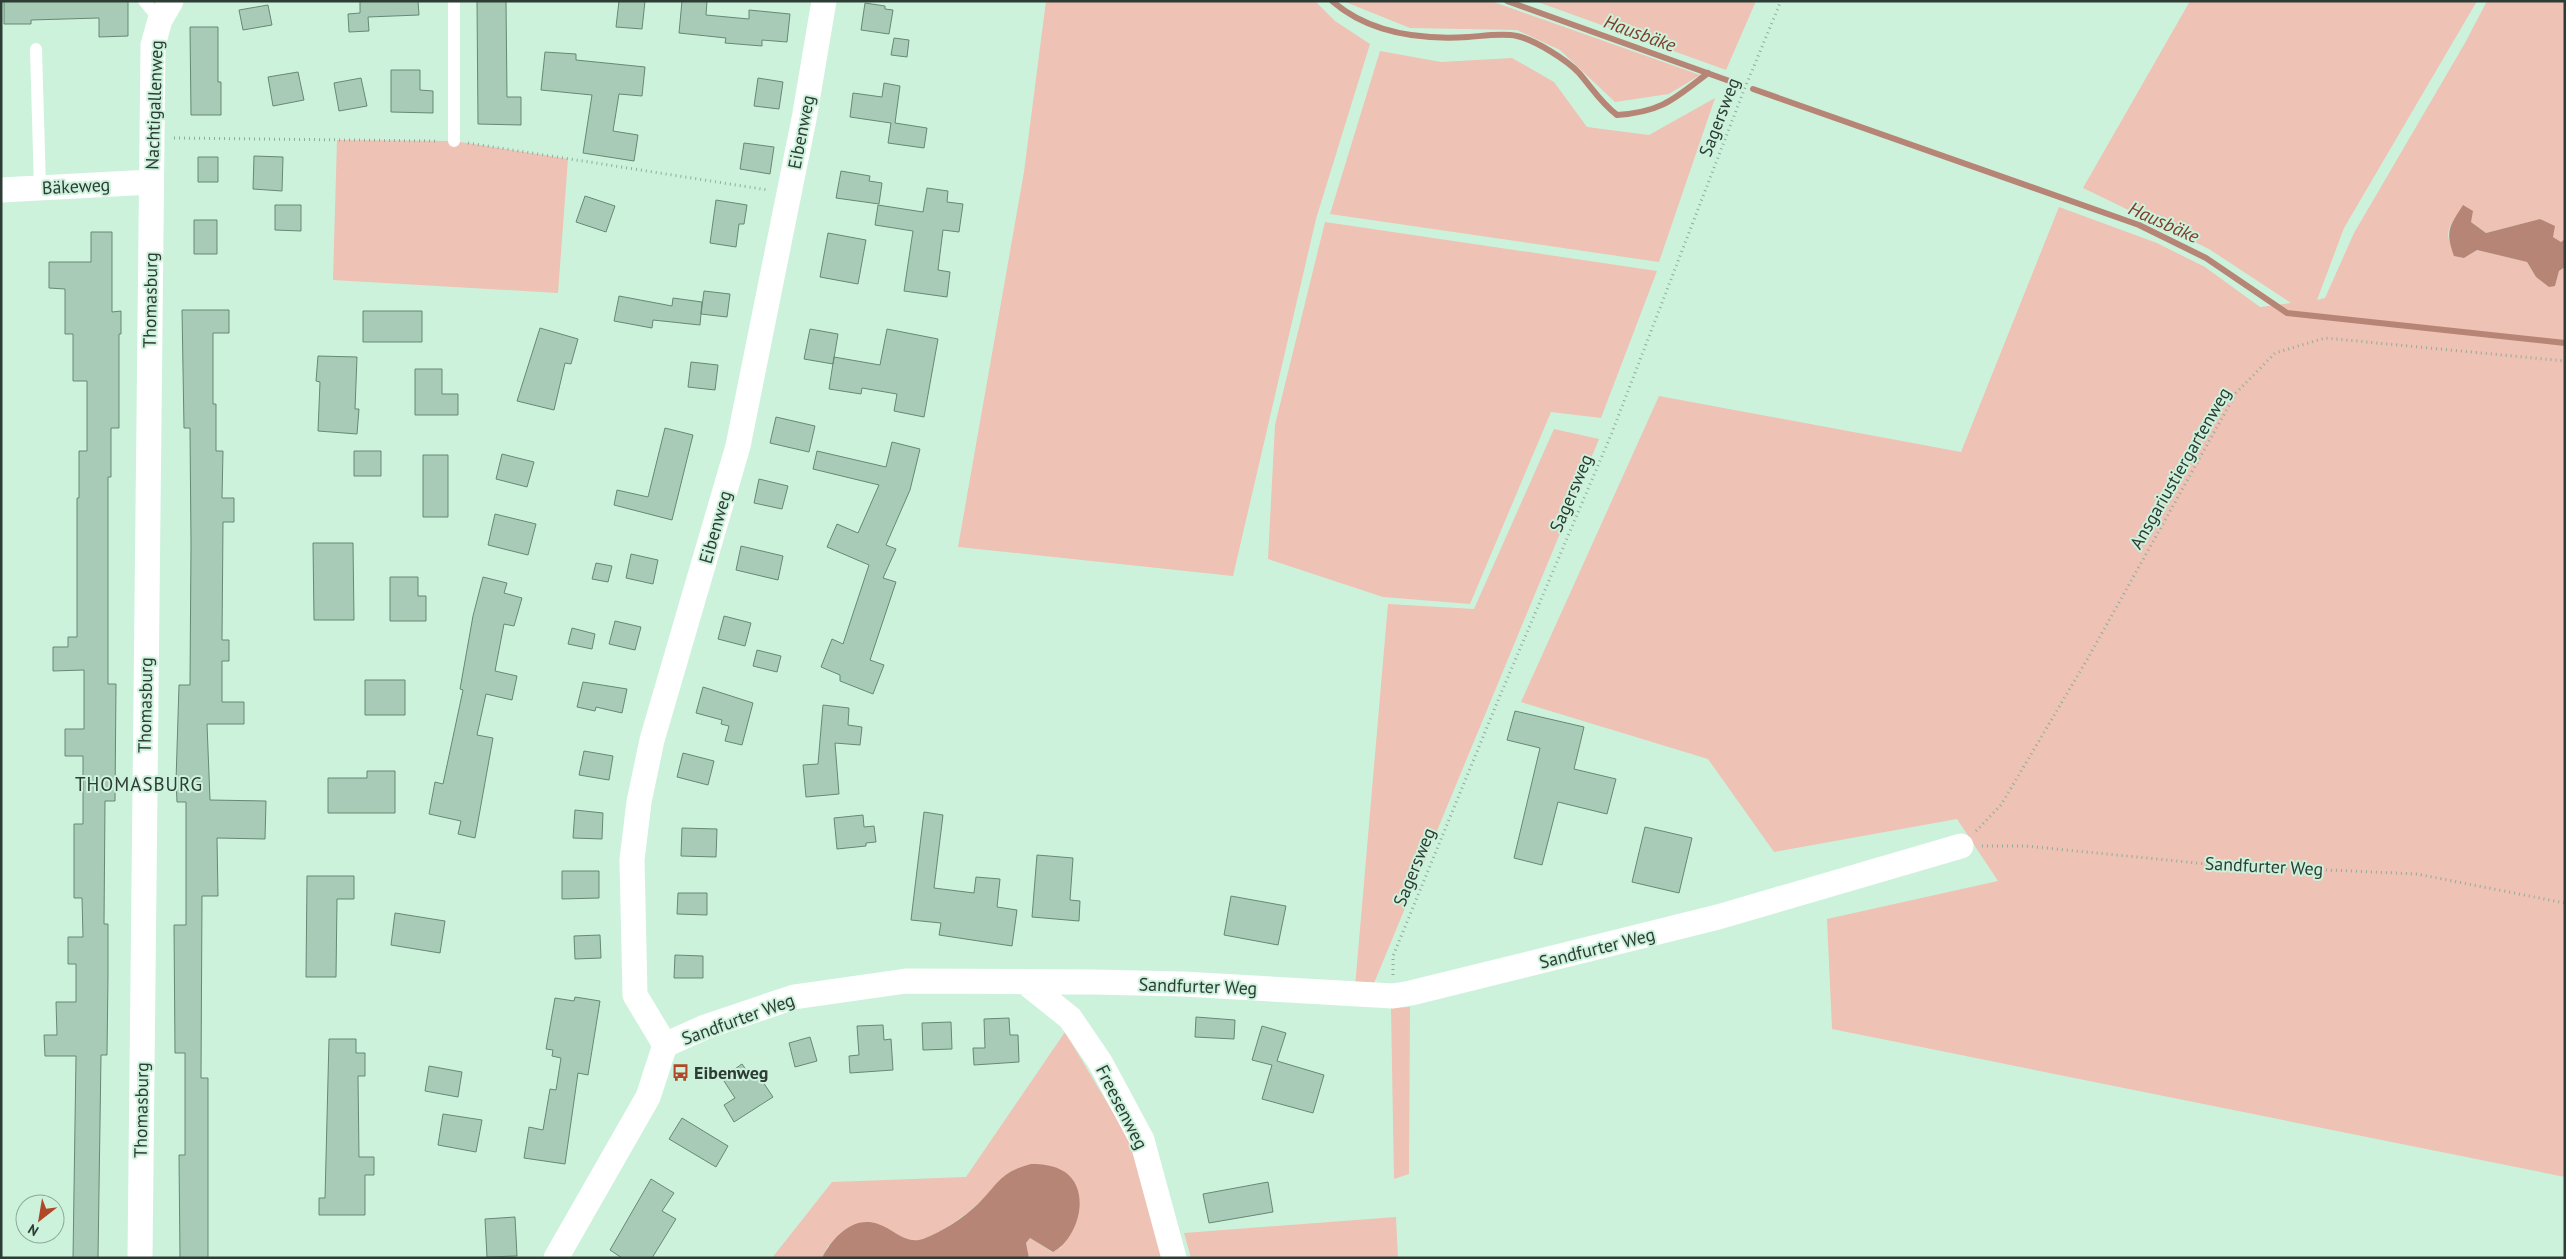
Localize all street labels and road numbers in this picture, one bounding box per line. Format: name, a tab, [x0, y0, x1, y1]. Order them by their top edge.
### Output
street label: Nachtigallenweg	[140, 40, 168, 170]
street label: Sagersweg	[1693, 74, 1745, 160]
street label: Eibenweg	[783, 93, 819, 171]
street label: Bäkeweg	[41, 173, 111, 199]
street label: Thomasburg	[138, 252, 162, 348]
street label: Ansgariustiergartenweg	[2124, 383, 2236, 553]
street label: Sagersweg	[1544, 450, 1598, 536]
street label: Eibenweg	[694, 488, 736, 566]
street label: Thomasburg	[133, 657, 157, 753]
street label: Sagersweg	[1388, 824, 1440, 910]
street label: Sandfurter Weg	[2204, 851, 2324, 881]
street label: Sandfurter Weg	[1537, 923, 1657, 973]
street label: Sandfurter Weg	[1138, 972, 1258, 1000]
street label: Sandfurter Weg	[678, 988, 798, 1050]
street label: Freesenweg	[1091, 1061, 1153, 1153]
street label: Thomasburg	[129, 1062, 153, 1158]

